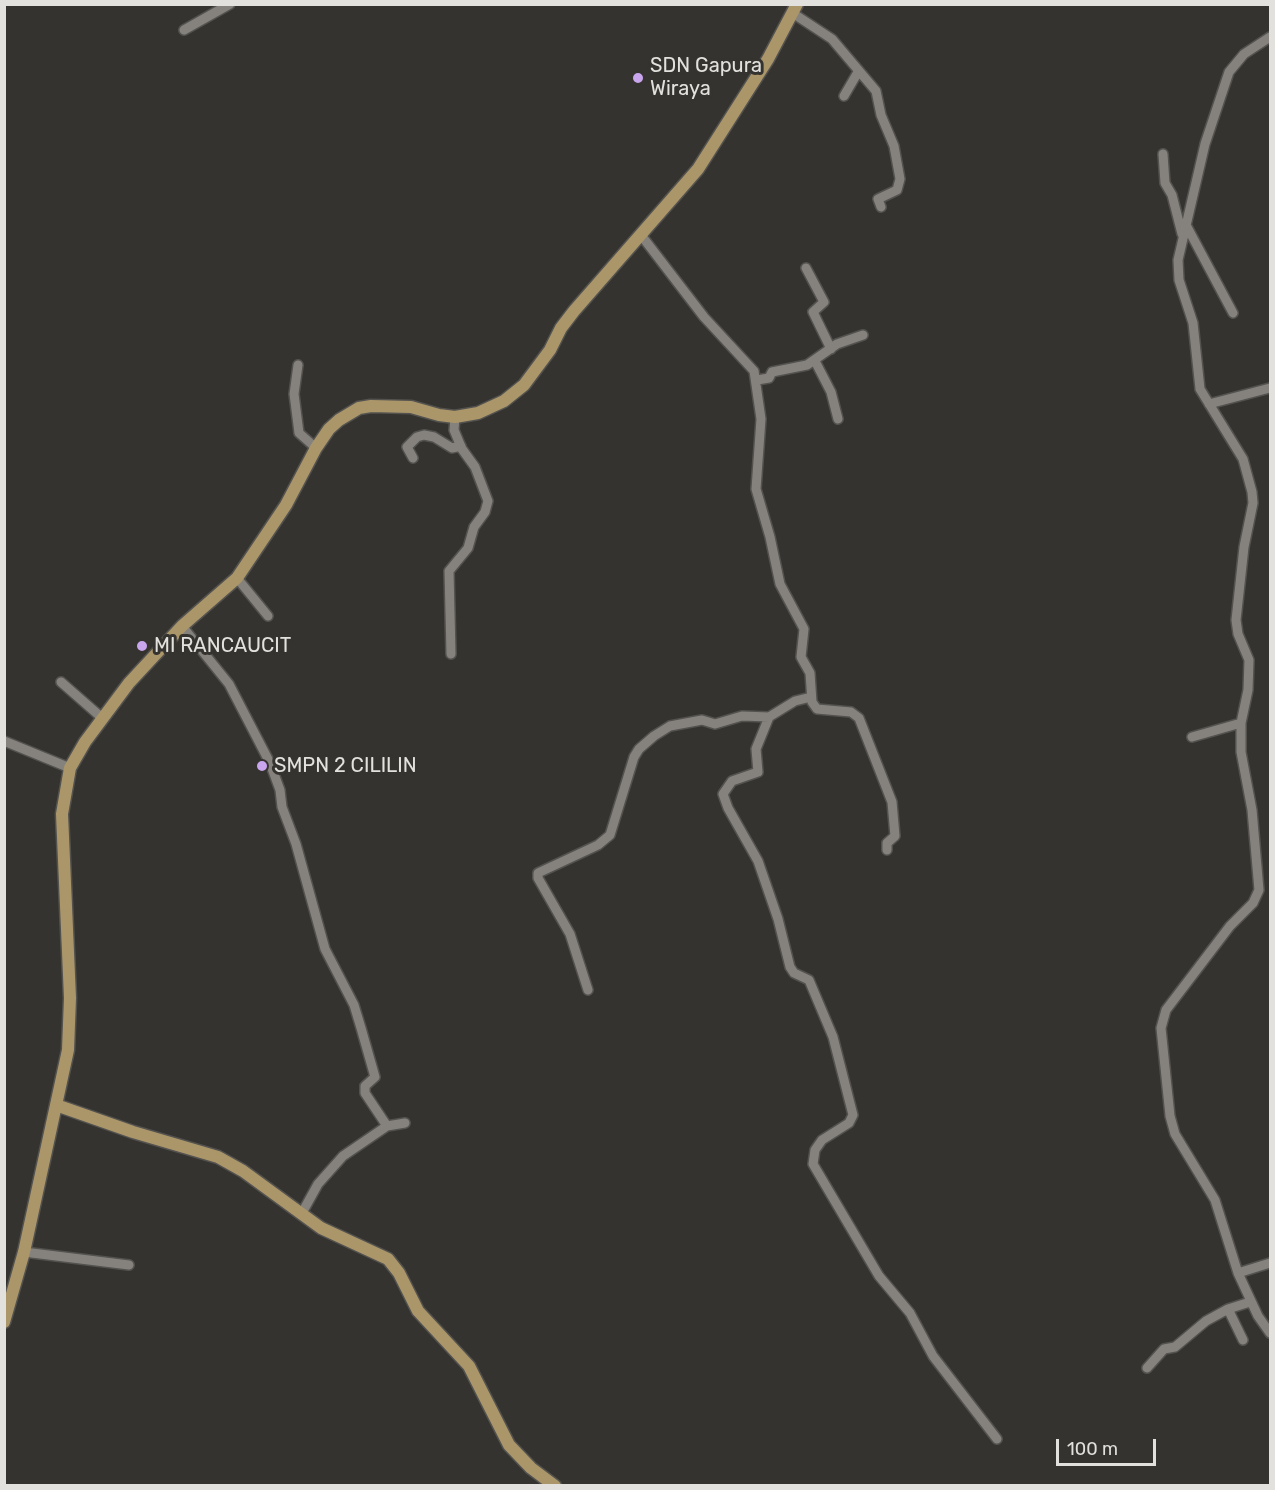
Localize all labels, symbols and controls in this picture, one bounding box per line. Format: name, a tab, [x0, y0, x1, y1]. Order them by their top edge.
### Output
place label: SDN Gapura Wiraya	[650, 54, 762, 101]
marker: SDN Gapura Wiraya	[631, 71, 645, 85]
place label: MI RANCAUCIT	[154, 634, 291, 658]
marker: MI RANCAUCIT	[135, 639, 149, 653]
place label: SMPN 2 CILILIN	[274, 754, 417, 778]
marker: SMPN 2 CILILIN	[255, 759, 269, 773]
scale bar	[1059, 1427, 1160, 1465]
text: 100 m	[1067, 1438, 1118, 1460]

